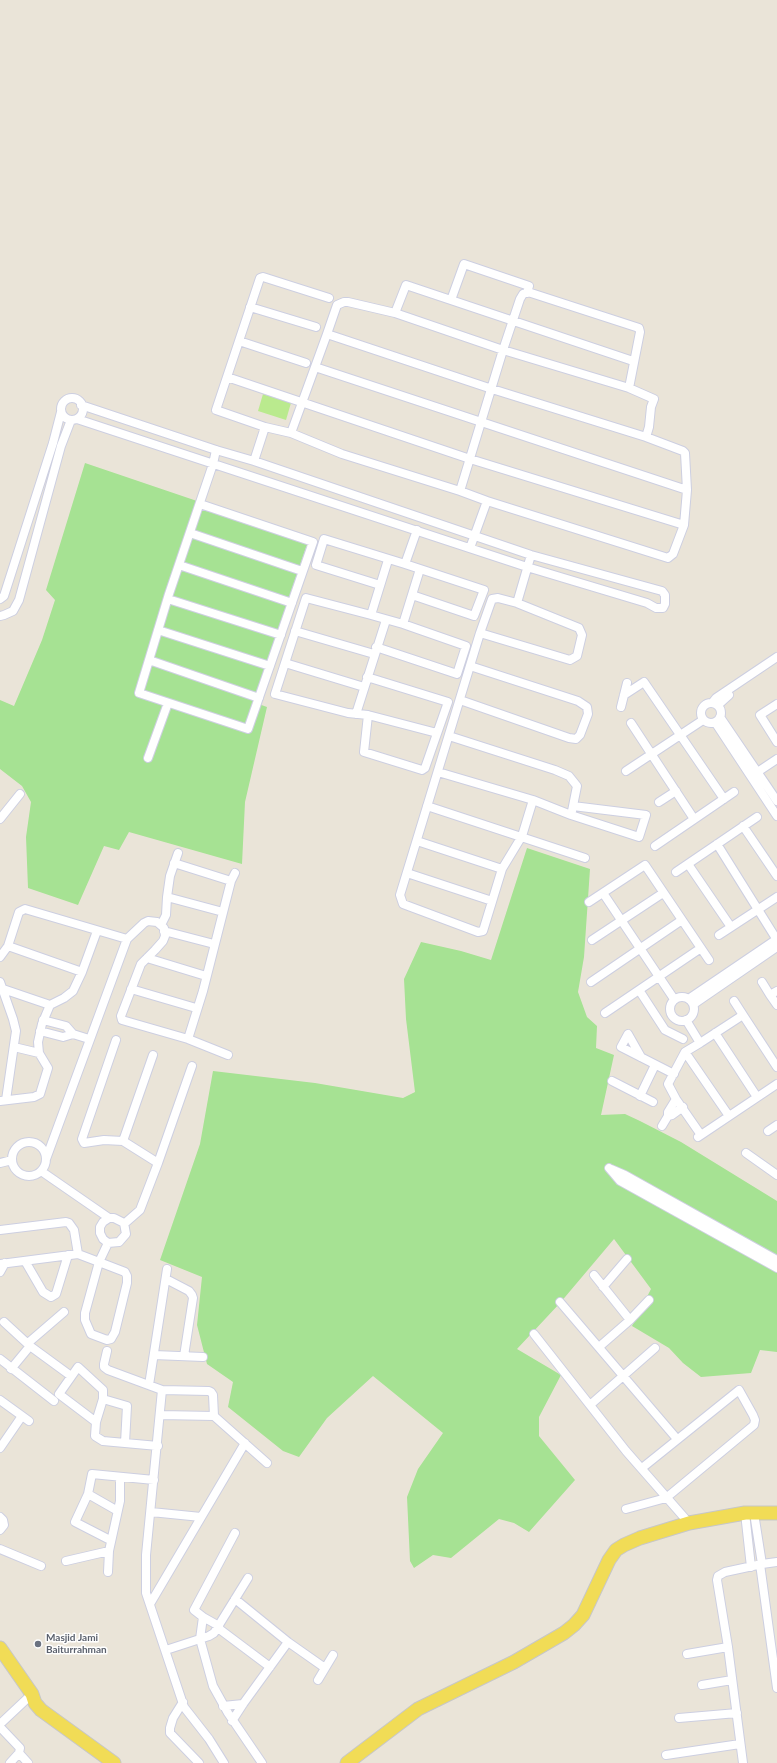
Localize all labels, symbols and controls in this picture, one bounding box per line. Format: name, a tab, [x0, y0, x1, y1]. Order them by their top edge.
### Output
place label: Masjid Jami Baiturrahman	[46, 1632, 107, 1656]
marker: Masjid Jami Baiturrahman	[33, 1639, 43, 1649]

